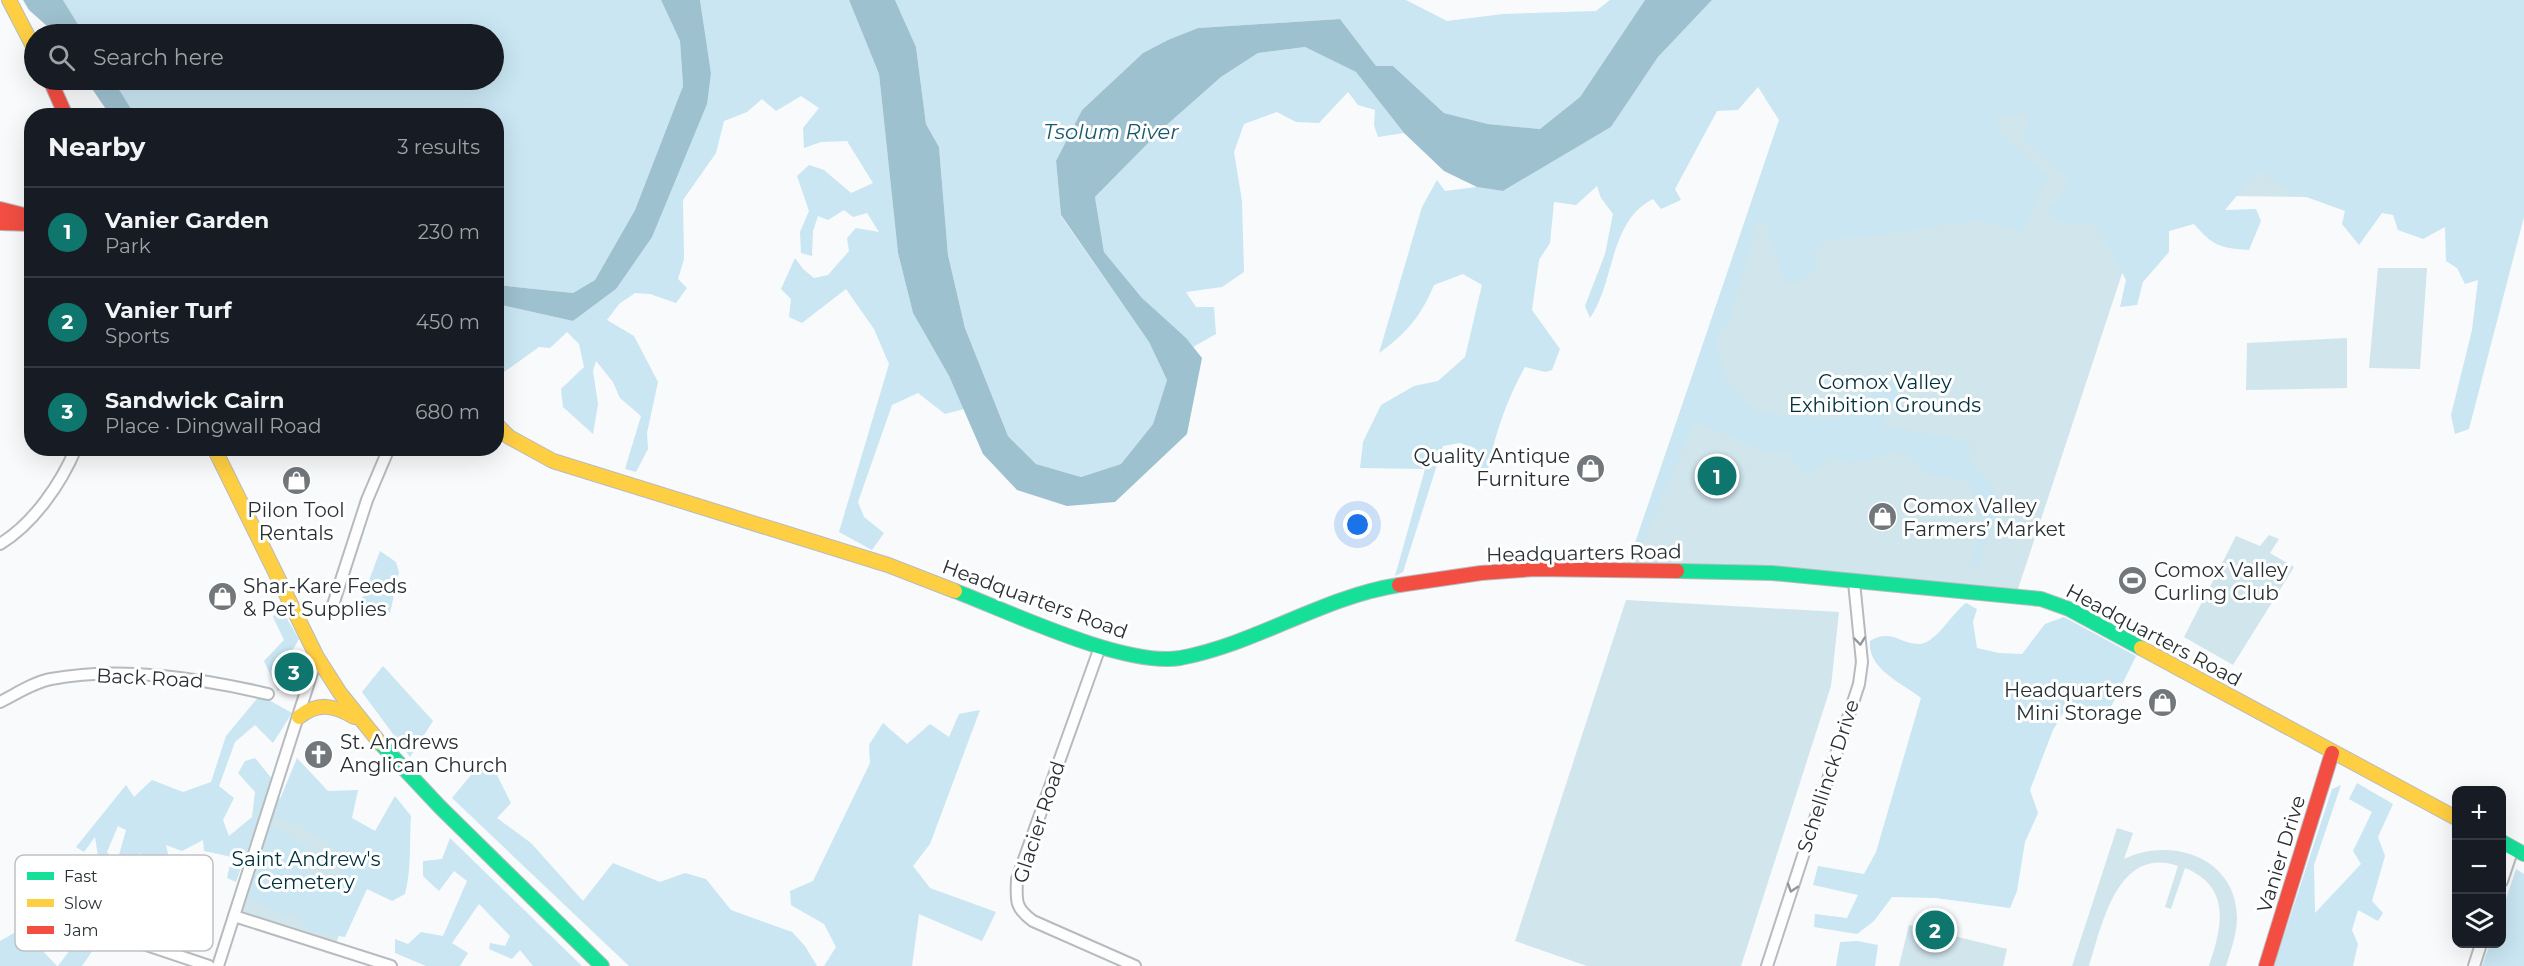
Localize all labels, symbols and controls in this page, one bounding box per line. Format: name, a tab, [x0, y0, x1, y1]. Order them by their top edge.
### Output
search box	[24, 24, 504, 90]
icon: search	[45, 41, 78, 74]
text: Search here	[93, 44, 224, 71]
water label: Tsolum River	[1043, 119, 1179, 144]
text: Nearby	[48, 131, 145, 163]
text: 3 results	[397, 135, 480, 159]
text: Vanier Garden	[105, 207, 269, 234]
text: 1	[64, 220, 71, 244]
text: 230 m	[418, 220, 480, 244]
text: Park	[105, 234, 151, 258]
text: Vanier Turf	[105, 297, 232, 324]
text: 2	[62, 310, 73, 334]
text: 450 m	[416, 310, 480, 334]
text: Sports	[105, 324, 170, 348]
park label: Comox Valley Exhibition Grounds	[1789, 370, 1981, 417]
text: Sandwick Cairn	[105, 387, 285, 414]
text: 3	[62, 400, 73, 424]
text: 680 m	[415, 400, 480, 424]
text: Place · Dingwall Road	[105, 414, 322, 438]
place label: Quality Antique Furniture	[1413, 444, 1570, 491]
shop icon: Quality Antique Furniture	[1575, 452, 1607, 484]
pin: 1	[1698, 454, 1736, 498]
shop icon: Pilon Tool Rentals	[280, 464, 312, 496]
place label: Comox Valley Farmers’ Market	[1903, 494, 2066, 541]
place label: Pilon Tool Rentals	[247, 498, 345, 545]
shop icon: Comox Valley Farmers’ Market	[1866, 501, 1898, 533]
your location	[1343, 510, 1372, 539]
street label: Headquarters Road	[1486, 539, 1682, 567]
street label: Headquarters Road	[939, 554, 1131, 644]
place label: Comox Valley Curling Club	[2154, 558, 2288, 605]
sports icon: Comox Valley Curling Club	[2117, 565, 2149, 597]
place label: Shar-Kare Feeds & Pet Supplies	[243, 574, 407, 621]
street label: Headquarters Road	[2062, 578, 2246, 692]
shop icon: Shar-Kare Feeds & Pet Supplies	[206, 581, 238, 613]
one-way arrow	[1853, 636, 1866, 645]
pin: 3	[274, 650, 314, 694]
street label: Back Road	[96, 663, 204, 693]
place label: Headquarters Mini Storage	[2004, 678, 2142, 725]
shop icon: Headquarters Mini Storage	[2147, 686, 2179, 718]
street label: Schellinck Drive	[1792, 697, 1864, 855]
place label: St. Andrews Anglican Church	[340, 730, 508, 777]
church icon: St. Andrews Anglican Church	[303, 738, 335, 770]
street label: Glacier Road	[1008, 758, 1070, 886]
map controls	[2452, 786, 2506, 948]
button: +	[2452, 786, 2506, 840]
street label: Vanier Drive	[2252, 792, 2310, 916]
button: −	[2452, 840, 2506, 894]
park label: Saint Andrew's Cemetery	[232, 847, 381, 894]
legend	[15, 855, 213, 951]
text: Fast	[64, 867, 98, 886]
one-way arrow	[1787, 882, 1799, 893]
text: Slow	[64, 894, 102, 913]
button: layers	[2452, 894, 2506, 948]
pin: 2	[1916, 908, 1954, 952]
text: Jam	[63, 921, 98, 940]

